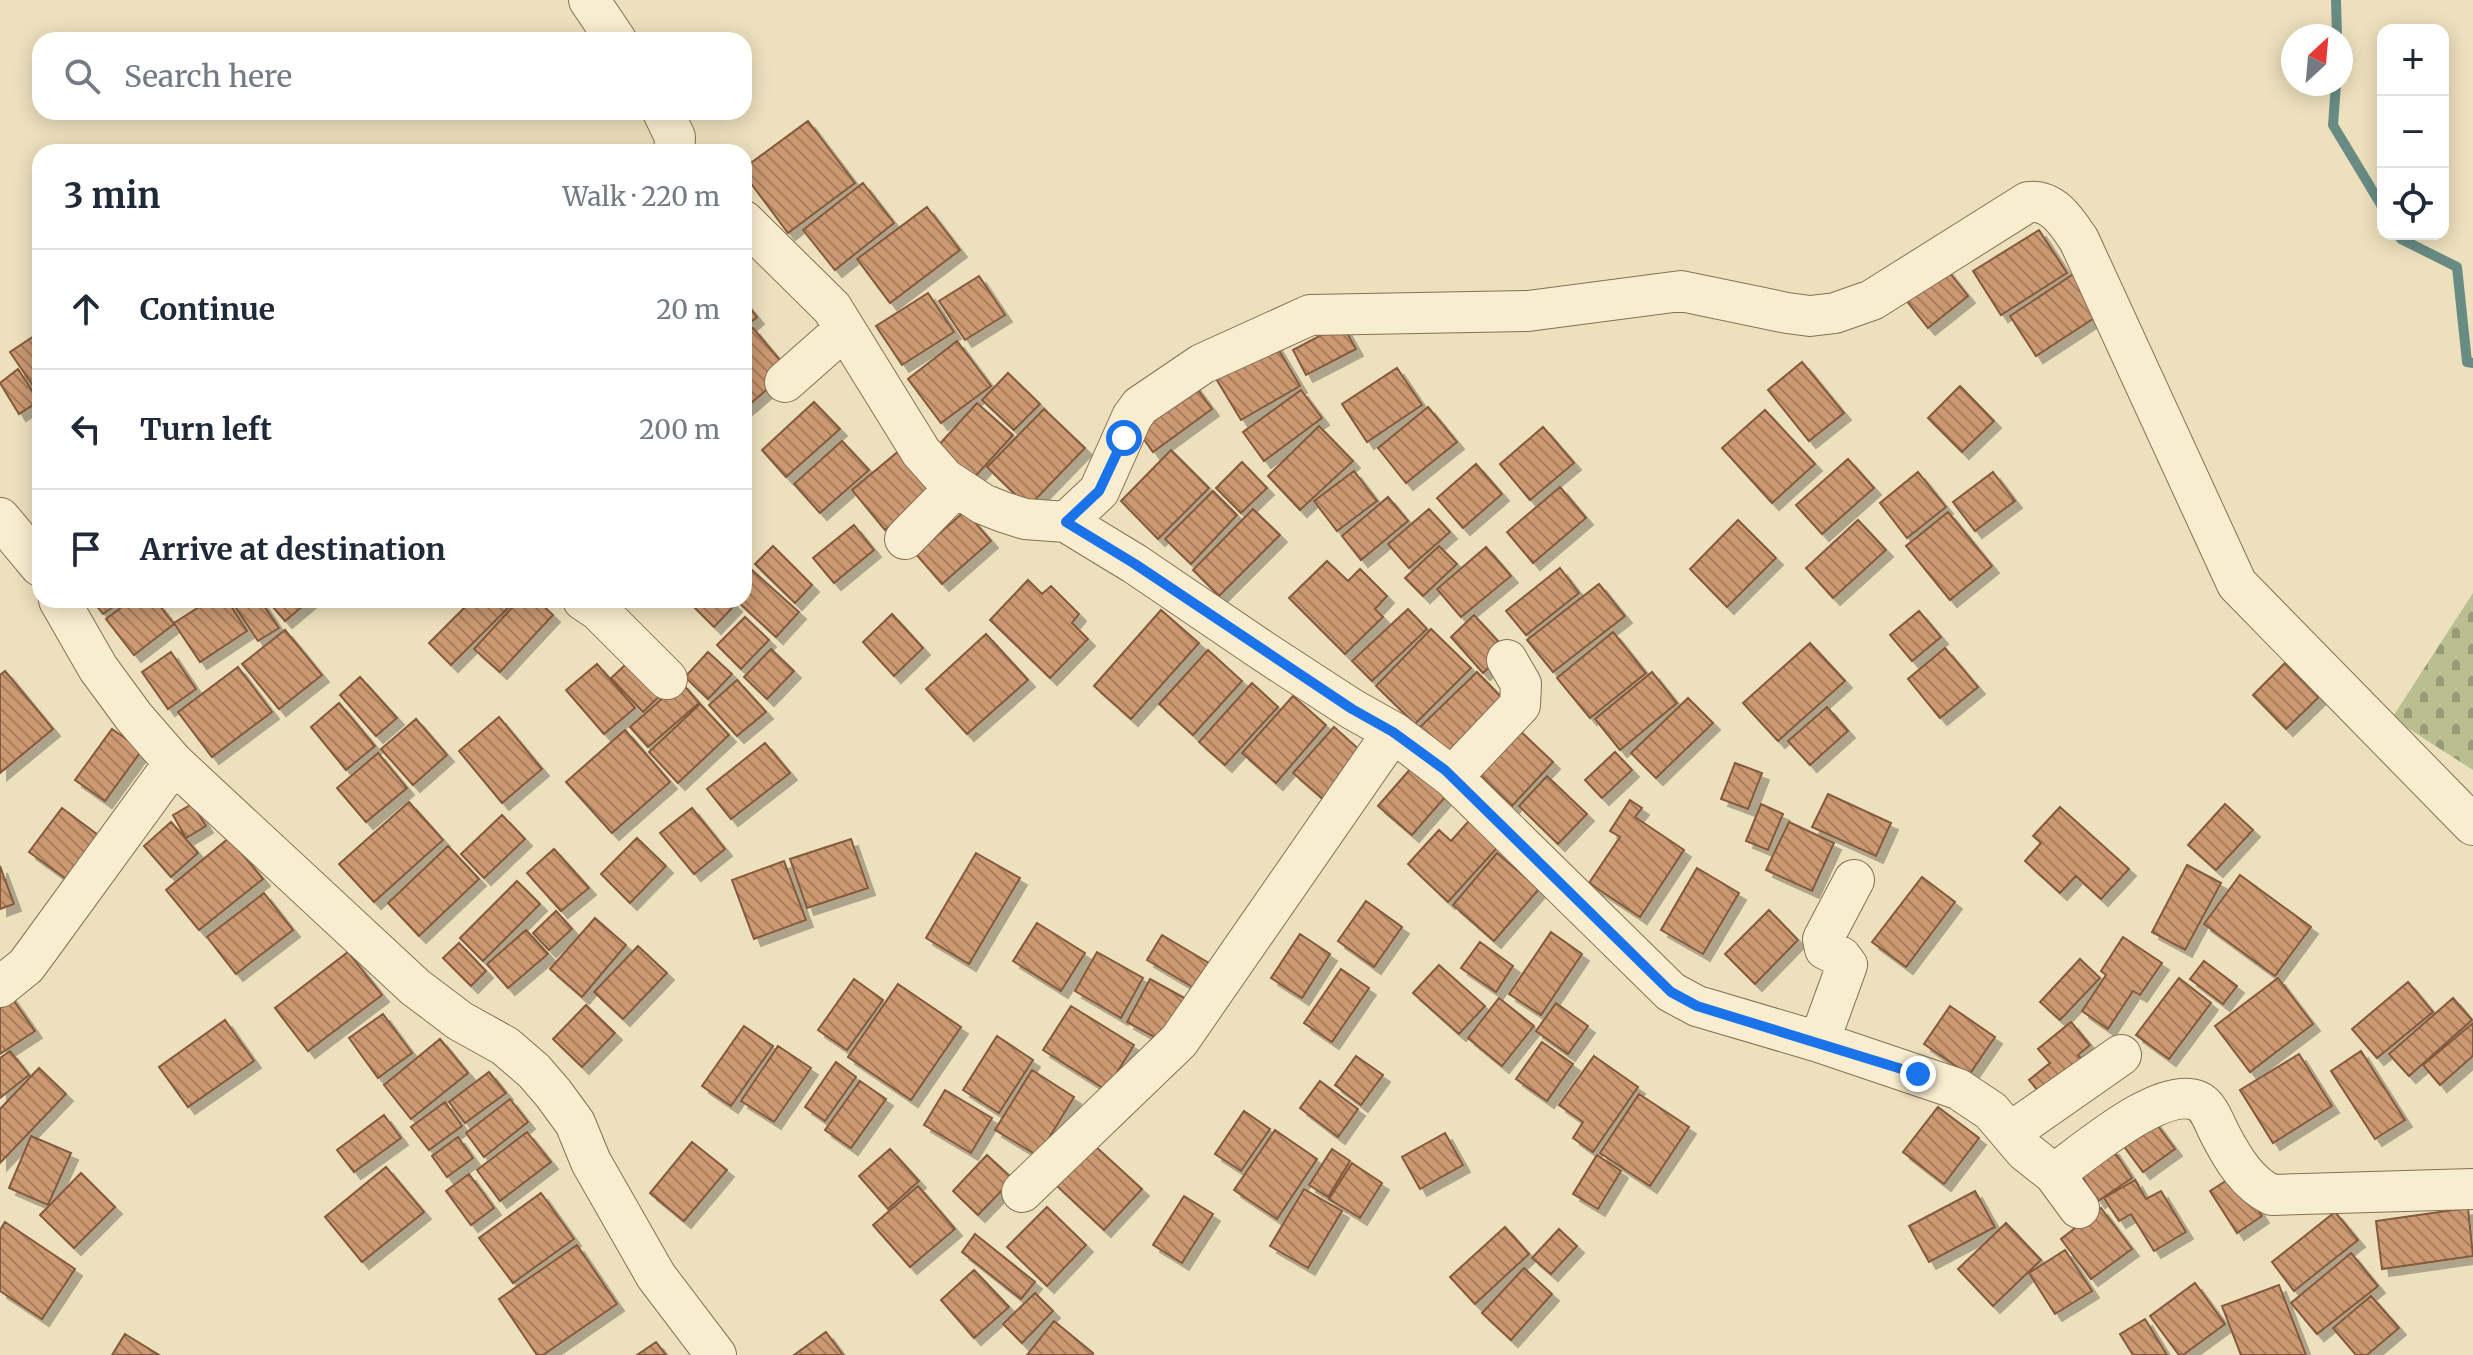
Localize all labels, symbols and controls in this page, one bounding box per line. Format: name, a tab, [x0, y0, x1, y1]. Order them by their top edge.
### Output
north arrow	[2281, 24, 2353, 96]
map controls	[2377, 24, 2449, 240]
button: +	[2377, 24, 2449, 96]
search box	[32, 32, 752, 120]
icon: search	[60, 54, 104, 98]
text: Search here	[124, 57, 292, 95]
button: −	[2377, 96, 2449, 168]
button: locate	[2377, 168, 2449, 240]
text: 3 min	[64, 175, 160, 217]
text: Walk · 220 m	[563, 180, 720, 213]
icon: ahead	[64, 287, 108, 331]
text: Continue	[140, 290, 275, 328]
text: 20 m	[656, 293, 720, 326]
icon: left	[64, 407, 108, 451]
text: Turn left	[140, 410, 272, 448]
text: 200 m	[639, 413, 720, 446]
route start	[1106, 420, 1142, 456]
icon: arrive	[64, 527, 108, 571]
text: Arrive at destination	[140, 530, 446, 568]
route end	[1900, 1056, 1936, 1092]

